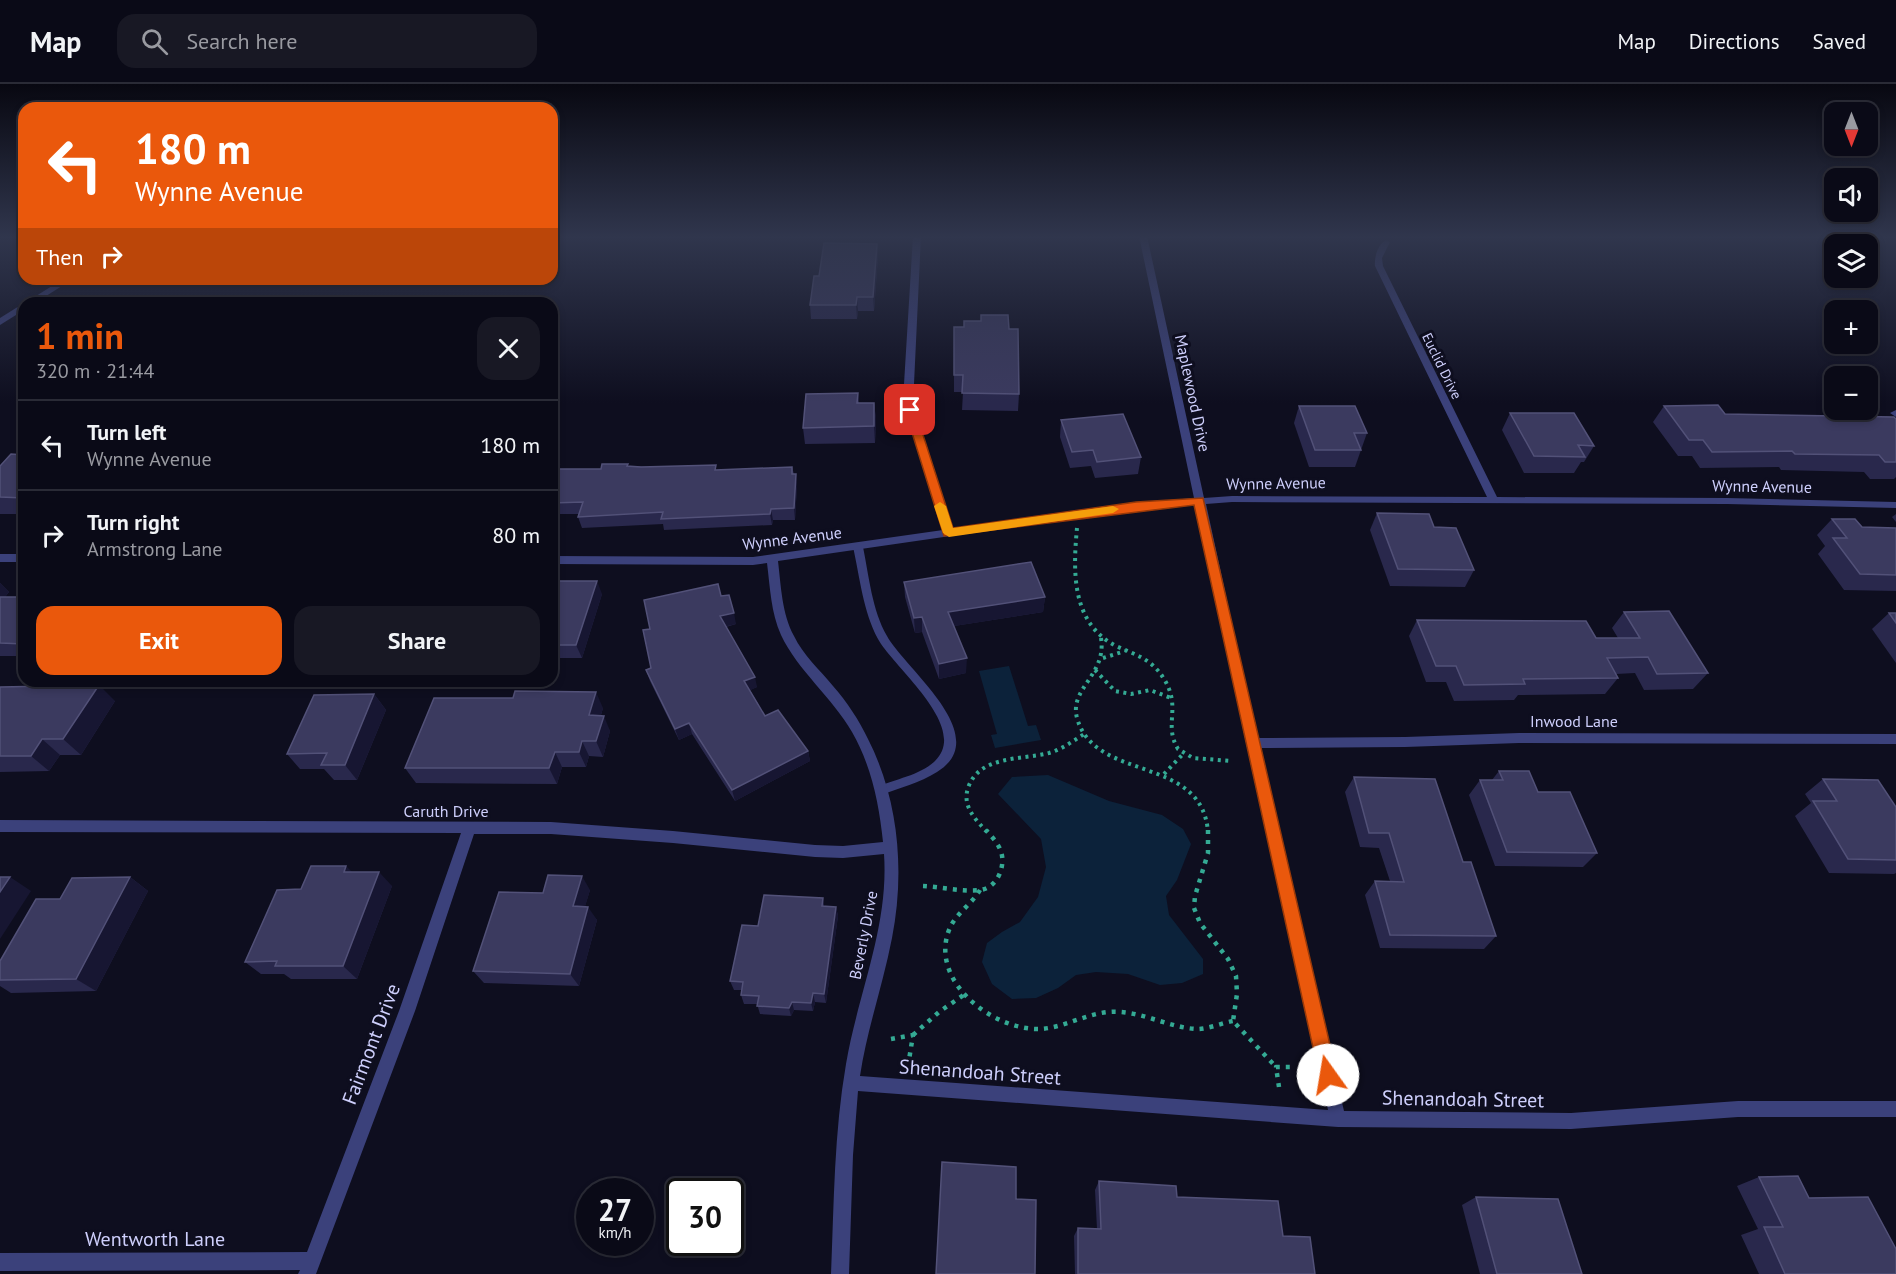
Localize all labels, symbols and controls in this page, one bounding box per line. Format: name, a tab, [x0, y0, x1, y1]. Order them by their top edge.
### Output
search box	[117, 14, 537, 68]
text: Map	[30, 23, 81, 60]
icon: search	[138, 25, 171, 58]
text: Search here	[186, 27, 297, 55]
text: Map	[1617, 28, 1656, 55]
text: Directions	[1689, 28, 1780, 55]
text: Saved	[1813, 28, 1866, 55]
north arrow	[1824, 102, 1878, 156]
map controls	[1824, 102, 1878, 420]
text: 180 m	[135, 121, 251, 176]
icon: left	[36, 126, 114, 204]
button: sound	[1824, 168, 1878, 222]
text: Wynne Avenue	[135, 174, 303, 208]
button: layers	[1824, 234, 1878, 288]
icon: right	[95, 240, 128, 273]
text: Then	[36, 243, 83, 271]
button: +	[1824, 300, 1878, 354]
text: 1 min	[36, 312, 124, 359]
button: close	[477, 317, 540, 380]
street label: Euclid Drive	[1418, 330, 1466, 402]
street label: Maplewood Drive	[1171, 333, 1215, 453]
text: 320 m · 21:44	[36, 358, 154, 384]
button: −	[1824, 366, 1878, 420]
pin	[884, 384, 935, 435]
icon: arrive	[893, 393, 926, 426]
text: Turn left	[87, 418, 167, 446]
icon: left	[36, 429, 69, 462]
text: 180 m	[480, 431, 540, 459]
text: Wynne Avenue	[87, 446, 212, 472]
street label: Wynne Avenue	[1226, 472, 1326, 494]
street label: Wynne Avenue	[1712, 475, 1812, 497]
text: Turn right	[87, 508, 179, 536]
icon: right	[36, 519, 69, 552]
text: 80 m	[492, 521, 540, 549]
street label: Wynne Avenue	[741, 522, 843, 554]
text: Armstrong Lane	[87, 536, 222, 562]
button: Exit	[36, 606, 282, 675]
button: Share	[294, 606, 540, 675]
street label: Inwood Lane	[1530, 711, 1618, 731]
street label: Caruth Drive	[403, 801, 489, 821]
street label: Beverly Drive	[845, 889, 881, 981]
street label: Fairmont Drive	[336, 980, 406, 1108]
position arrow	[1296, 1043, 1360, 1107]
street label: Shenandoah Street	[898, 1053, 1062, 1091]
street label: Shenandoah Street	[1382, 1085, 1545, 1113]
speed limit sign: 30	[666, 1178, 744, 1256]
text: 27	[598, 1190, 632, 1229]
text: km/h	[599, 1223, 631, 1242]
street label: Wentworth Lane	[85, 1226, 225, 1252]

